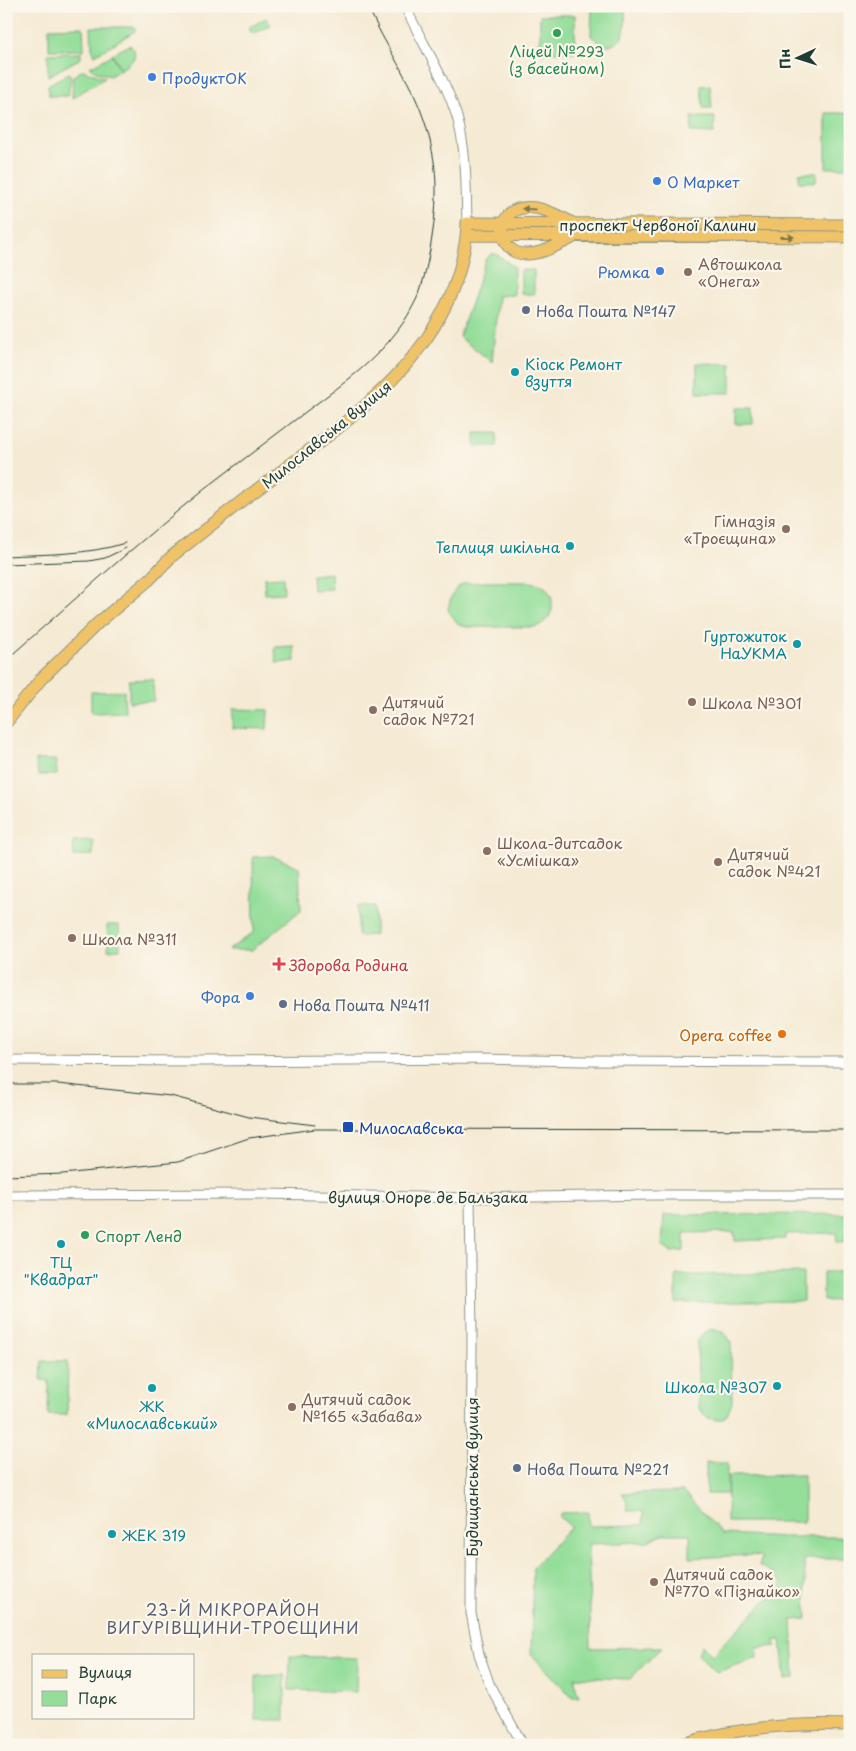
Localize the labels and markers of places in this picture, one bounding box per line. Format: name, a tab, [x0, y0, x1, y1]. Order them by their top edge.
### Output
marker: Ліцей №293 (з басейном)	[551, 27, 563, 39]
place label: Ліцей №293 (з басейном)	[509, 39, 605, 79]
place label: ПродуктОК	[162, 66, 247, 89]
marker: ПродуктОК	[146, 71, 158, 83]
place label: О Маркет	[667, 170, 740, 193]
marker: О Маркет	[651, 175, 663, 187]
place label: Автошкола «Онега»	[698, 252, 783, 292]
place label: Рюмка	[598, 260, 651, 283]
marker: Рюмка	[654, 265, 666, 277]
marker: Автошкола «Онега»	[682, 266, 694, 278]
place label: Нова Пошта №147	[536, 299, 676, 322]
marker: Нова Пошта №147	[520, 304, 532, 316]
place label: Кіоск Ремонт взуття	[525, 352, 623, 392]
marker: Кіоск Ремонт взуття	[509, 366, 521, 378]
place label: Гімназія «Троєщина»	[684, 509, 776, 549]
marker: Гімназія «Троєщина»	[780, 523, 792, 535]
place label: Теплиця шкільна	[435, 535, 561, 558]
marker: Теплиця шкільна	[564, 540, 576, 552]
place label: Гуртожиток НаУКМА	[704, 624, 787, 664]
marker: Гуртожиток НаУКМА	[791, 638, 803, 650]
place label: Дитячий садок №721	[382, 690, 474, 730]
place label: Школа №301	[702, 691, 802, 714]
marker: Школа №301	[686, 696, 698, 708]
marker: Дитячий садок №721	[367, 704, 379, 716]
place label: Школа-дитсадок «Усмішка»	[497, 831, 623, 871]
place label: Дитячий садок №421	[727, 842, 820, 882]
marker: Школа-дитсадок «Усмішка»	[481, 845, 493, 857]
marker: Дитячий садок №421	[712, 856, 724, 868]
place label: Школа №311	[82, 927, 177, 950]
marker: Школа №311	[66, 932, 78, 944]
place label: Здорова Родина	[288, 953, 409, 976]
marker: Здорова Родина	[273, 958, 285, 970]
place label: Фора	[201, 985, 241, 1008]
marker: Фора	[244, 990, 256, 1002]
place label: Нова Пошта №411	[293, 993, 429, 1016]
marker: Нова Пошта №411	[277, 998, 289, 1010]
place label: Opera coffee	[679, 1023, 772, 1046]
marker: Opera coffee	[776, 1028, 788, 1040]
place label: Милославська	[359, 1116, 464, 1139]
marker: Милославська	[341, 1120, 355, 1134]
place label: Спорт Ленд	[95, 1224, 182, 1247]
marker: Спорт Ленд	[79, 1229, 91, 1241]
marker: ТЦ "Квадрат"	[55, 1238, 67, 1250]
place label: ТЦ "Квадрат"	[24, 1250, 98, 1290]
place label: Школа №307	[665, 1375, 768, 1398]
marker: Школа №307	[771, 1380, 783, 1392]
marker: ЖК «Милославський»	[146, 1382, 158, 1394]
place label: Дитячий садок №165 «Забава»	[301, 1387, 423, 1427]
place label: ЖК «Милославський»	[86, 1394, 218, 1434]
marker: Дитячий садок №165 «Забава»	[286, 1401, 298, 1413]
place label: Нова Пошта №221	[527, 1457, 669, 1480]
marker: Нова Пошта №221	[511, 1462, 523, 1474]
place label: ЖЕК 319	[121, 1523, 186, 1546]
marker: ЖЕК 319	[106, 1528, 118, 1540]
place label: Дитячий садок №770 «Пізнайко»	[663, 1562, 800, 1602]
marker: Дитячий садок №770 «Пізнайко»	[648, 1576, 660, 1588]

